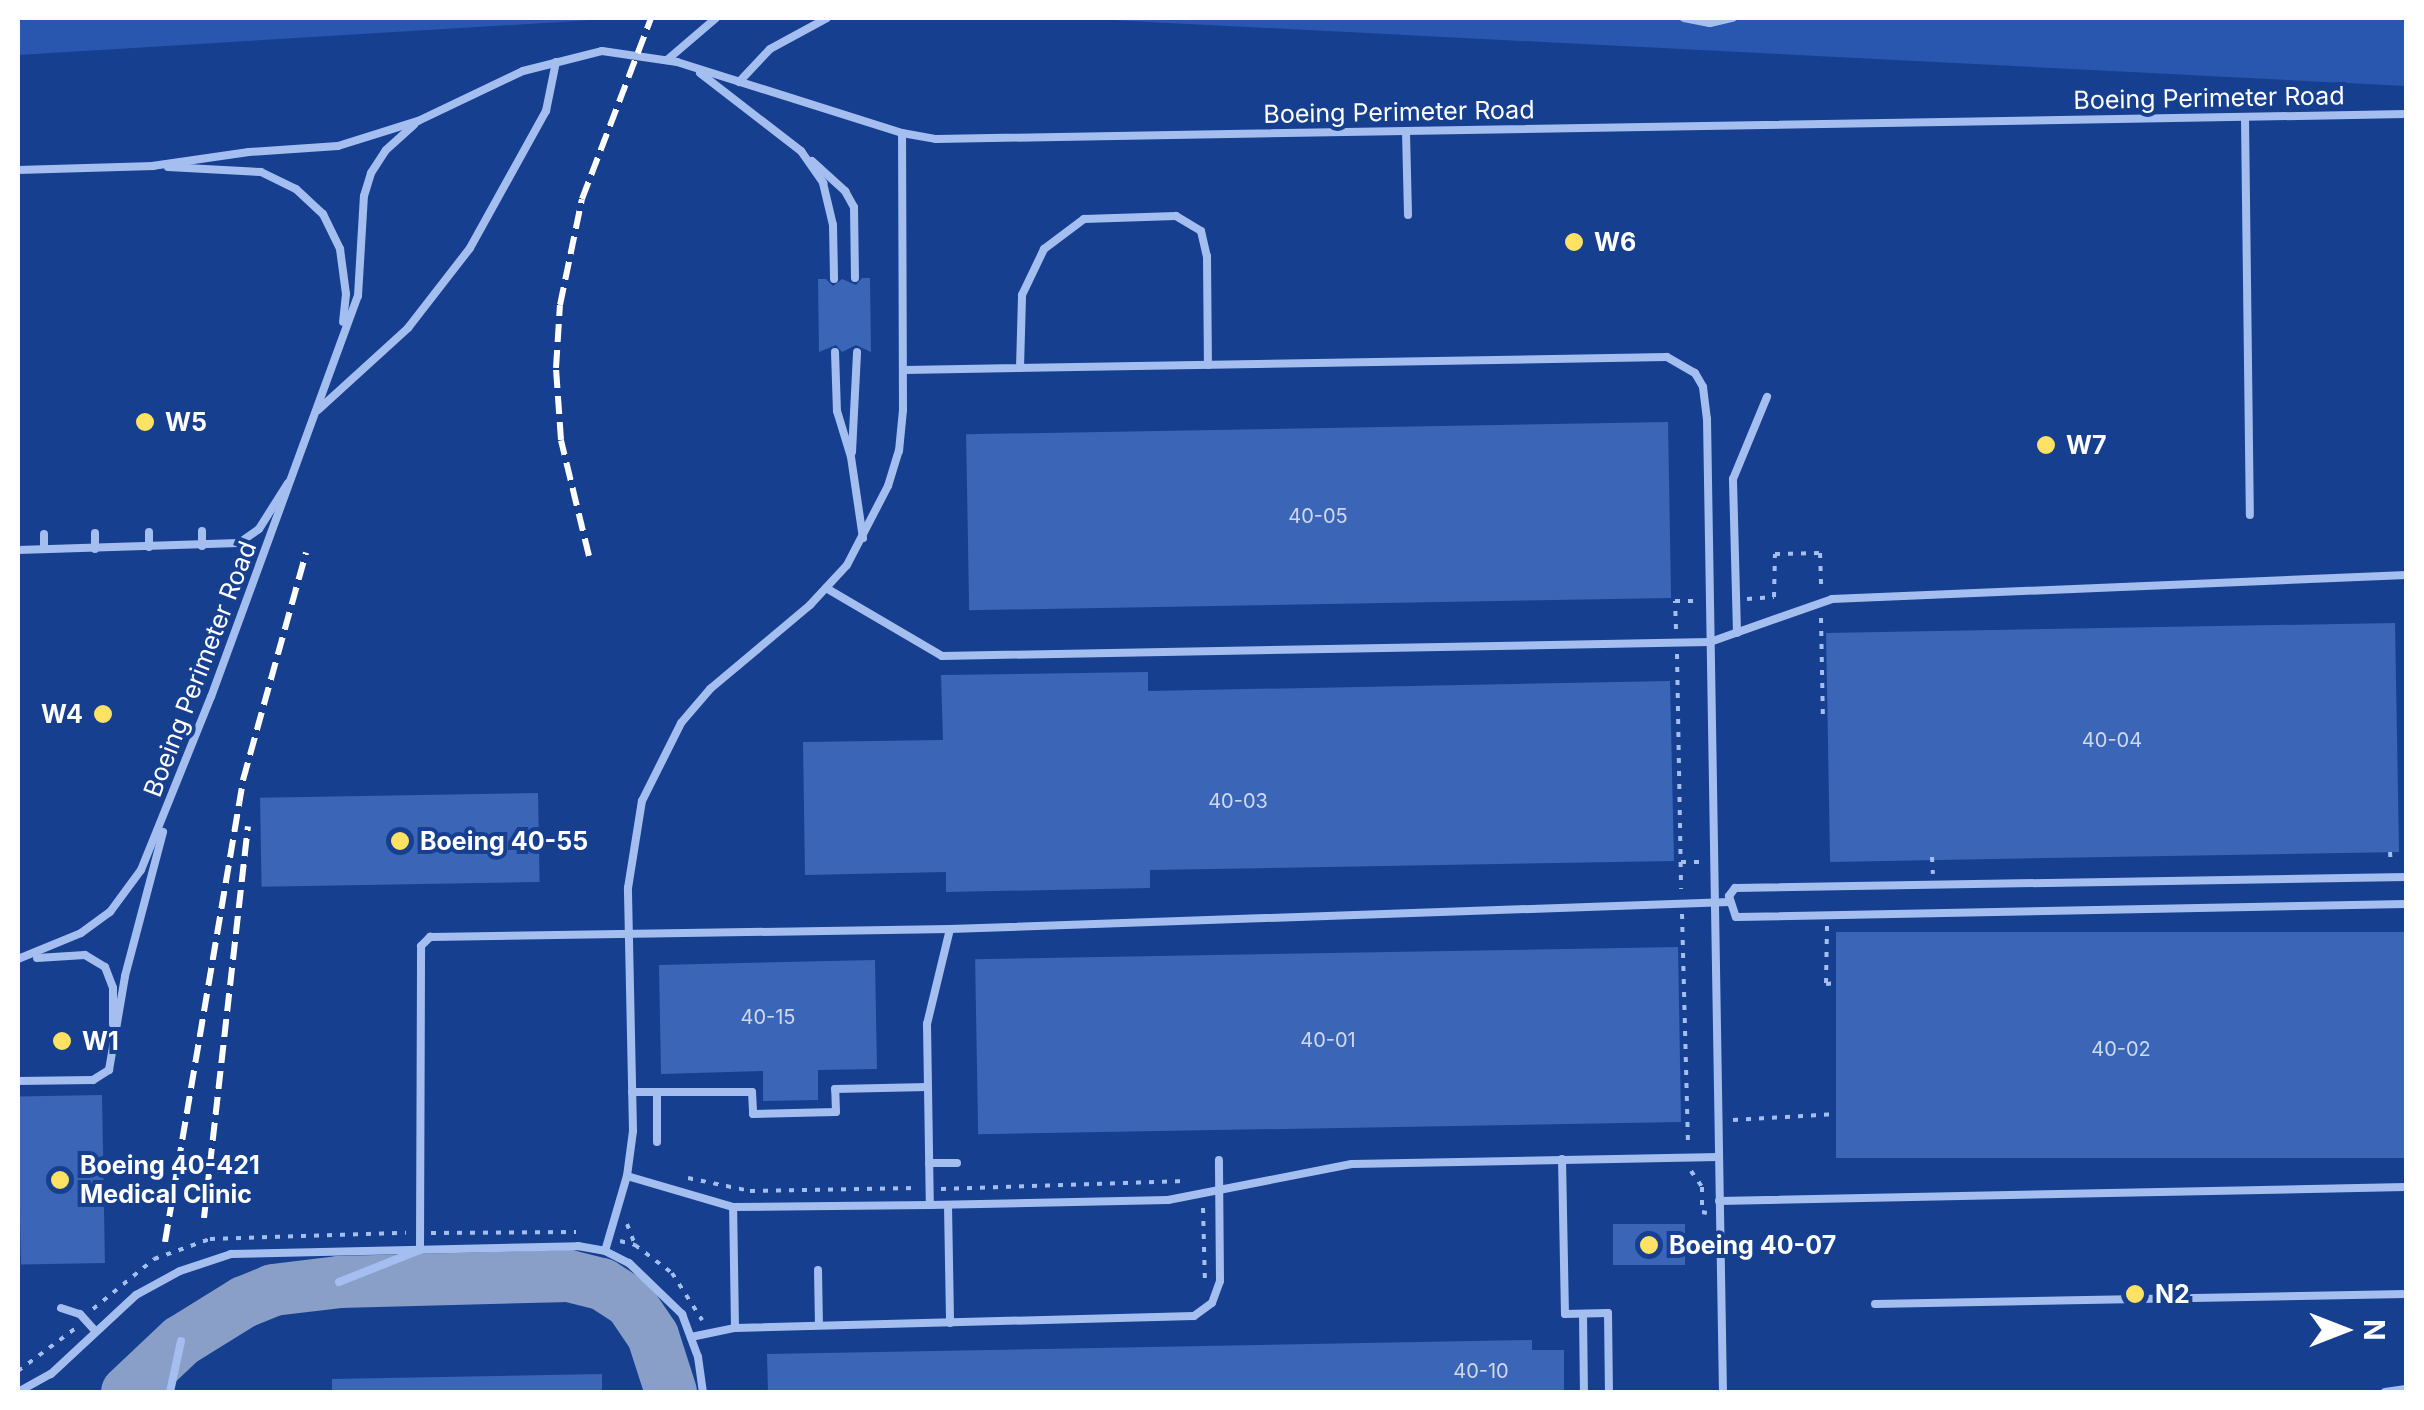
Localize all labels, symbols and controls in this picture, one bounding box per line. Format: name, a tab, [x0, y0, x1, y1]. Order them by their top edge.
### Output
street label: Boeing Perimeter Road	[2073, 81, 2345, 115]
street label: Boeing Perimeter Road	[1263, 95, 1535, 129]
place label: W6	[1594, 227, 1636, 257]
marker: W6	[1563, 231, 1585, 253]
place label: W5	[165, 407, 207, 437]
marker: W5	[134, 411, 156, 433]
place label: W7	[2066, 430, 2106, 460]
marker: W7	[2035, 434, 2057, 456]
house number: 40-05	[1288, 504, 1348, 528]
street label: Boeing Perimeter Road	[137, 537, 263, 801]
place label: W4	[41, 699, 83, 729]
marker: W4	[92, 703, 114, 725]
house number: 40-04	[2082, 728, 2142, 752]
house number: 40-03	[1208, 789, 1268, 813]
place label: Boeing 40-55	[420, 826, 588, 856]
marker: Boeing 40-55	[389, 830, 411, 852]
house number: 40-15	[740, 1005, 796, 1029]
place label: W1	[82, 1026, 119, 1056]
house number: 40-01	[1300, 1028, 1356, 1052]
marker: W1	[51, 1030, 73, 1052]
house number: 40-02	[2091, 1037, 2151, 1061]
place label: Boeing 40-421 Medical Clinic	[80, 1151, 260, 1210]
marker: Boeing 40-421 Medical Clinic	[49, 1169, 71, 1191]
place label: Boeing 40-07	[1669, 1230, 1836, 1260]
marker: Boeing 40-07	[1638, 1234, 1660, 1256]
place label: N2	[2155, 1279, 2190, 1309]
north arrow	[2294, 1280, 2394, 1380]
marker: N2	[2124, 1283, 2146, 1305]
text: N	[2357, 1319, 2391, 1341]
house number: 40-10	[1453, 1359, 1509, 1383]

